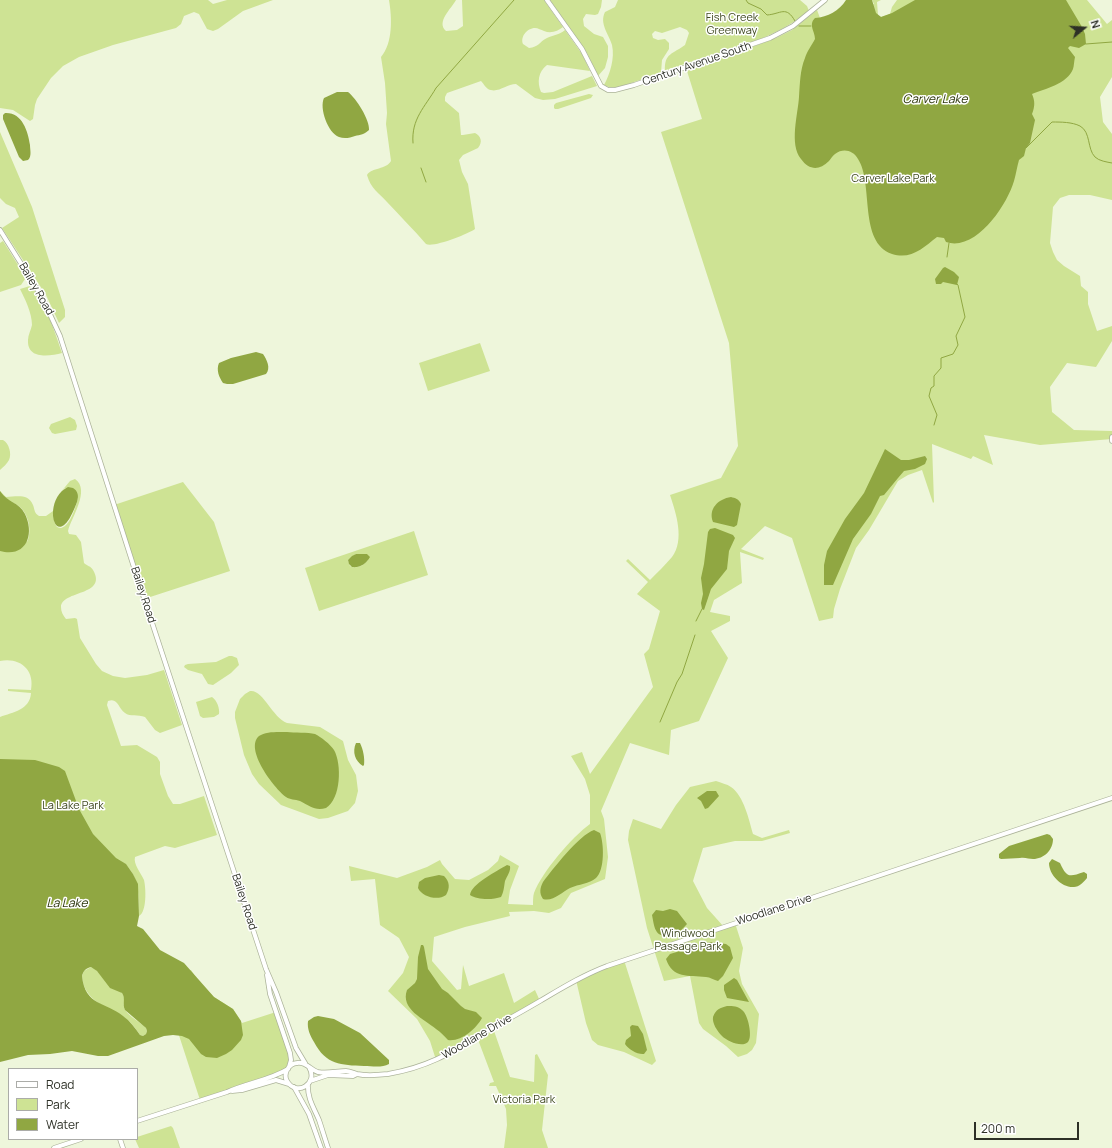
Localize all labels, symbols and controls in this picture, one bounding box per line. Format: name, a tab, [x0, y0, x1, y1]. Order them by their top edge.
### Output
north arrow	[1064, 8, 1104, 48]
park label: Fish Creek Greenway	[706, 11, 758, 37]
text: N	[1088, 18, 1104, 30]
street label: Century Avenue South	[641, 39, 753, 89]
water label: Carver Lake	[903, 93, 967, 107]
park label: Carver Lake Park	[851, 172, 935, 186]
street label: Bailey Road	[16, 260, 56, 318]
street label: Bailey Road	[128, 565, 158, 625]
park label: La Lake Park	[42, 799, 104, 813]
street label: Bailey Road	[229, 872, 259, 932]
street label: Woodlane Drive	[735, 892, 813, 928]
water label: La Lake	[47, 897, 87, 911]
park label: Windwood Passage Park	[654, 927, 722, 953]
street label: Woodlane Drive	[440, 1012, 514, 1062]
legend	[8, 1068, 138, 1140]
text: Road	[46, 1076, 74, 1093]
park label: Victoria Park	[493, 1093, 555, 1107]
text: Park	[46, 1096, 70, 1113]
scale bar	[976, 1114, 1081, 1140]
text: Water	[46, 1116, 79, 1133]
text: 200 m	[981, 1120, 1015, 1137]

